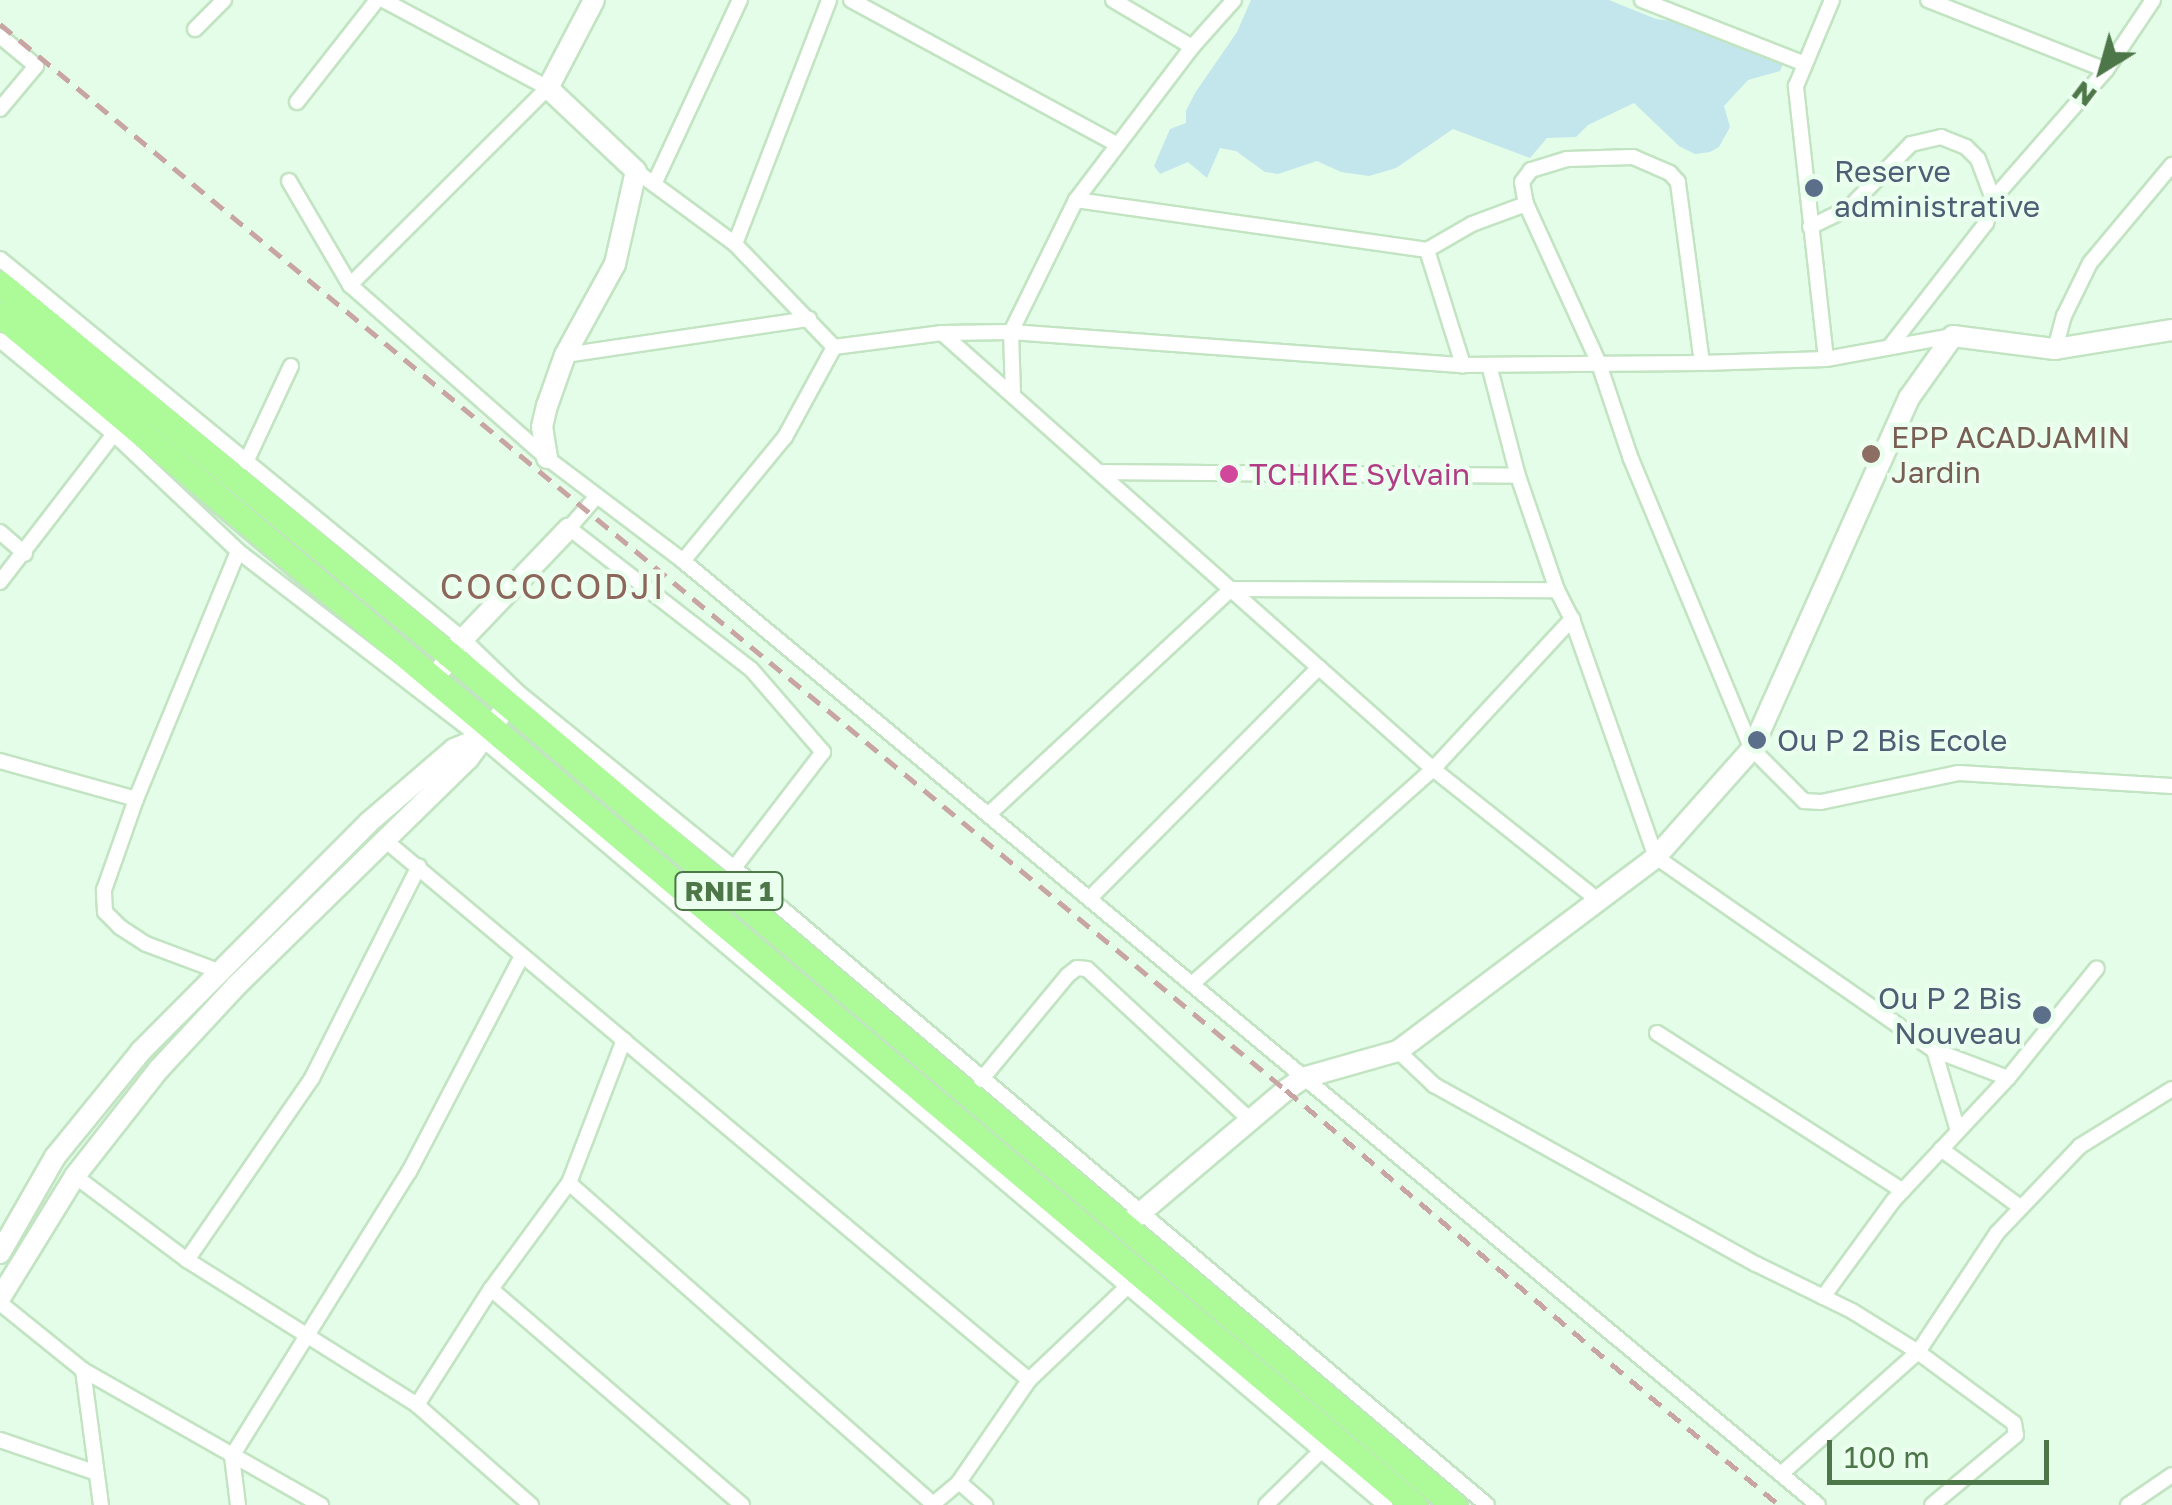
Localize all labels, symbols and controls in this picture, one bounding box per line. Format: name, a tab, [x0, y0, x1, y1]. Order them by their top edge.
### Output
north arrow	[2052, 20, 2152, 120]
text: N	[2065, 75, 2102, 114]
place label: Reserve administrative	[1834, 153, 2040, 224]
marker: Reserve administrative	[1803, 177, 1825, 199]
place label: EPP ACADJAMIN Jardin	[1891, 419, 2130, 490]
marker: EPP ACADJAMIN Jardin	[1860, 443, 1882, 465]
place label: TCHIKE Sylvain	[1249, 456, 1470, 492]
marker: TCHIKE Sylvain	[1218, 463, 1240, 485]
district label: COCOCODJI	[440, 565, 666, 607]
place label: Ou P 2 Bis Ecole	[1777, 722, 2007, 758]
marker: Ou P 2 Bis Ecole	[1746, 729, 1768, 751]
road number: RNIE 1	[674, 868, 784, 914]
place label: Ou P 2 Bis Nouveau	[1878, 980, 2022, 1050]
marker: Ou P 2 Bis Nouveau	[2031, 1004, 2053, 1026]
scale bar	[1832, 1420, 2054, 1482]
text: 100 m	[1844, 1439, 1930, 1475]

